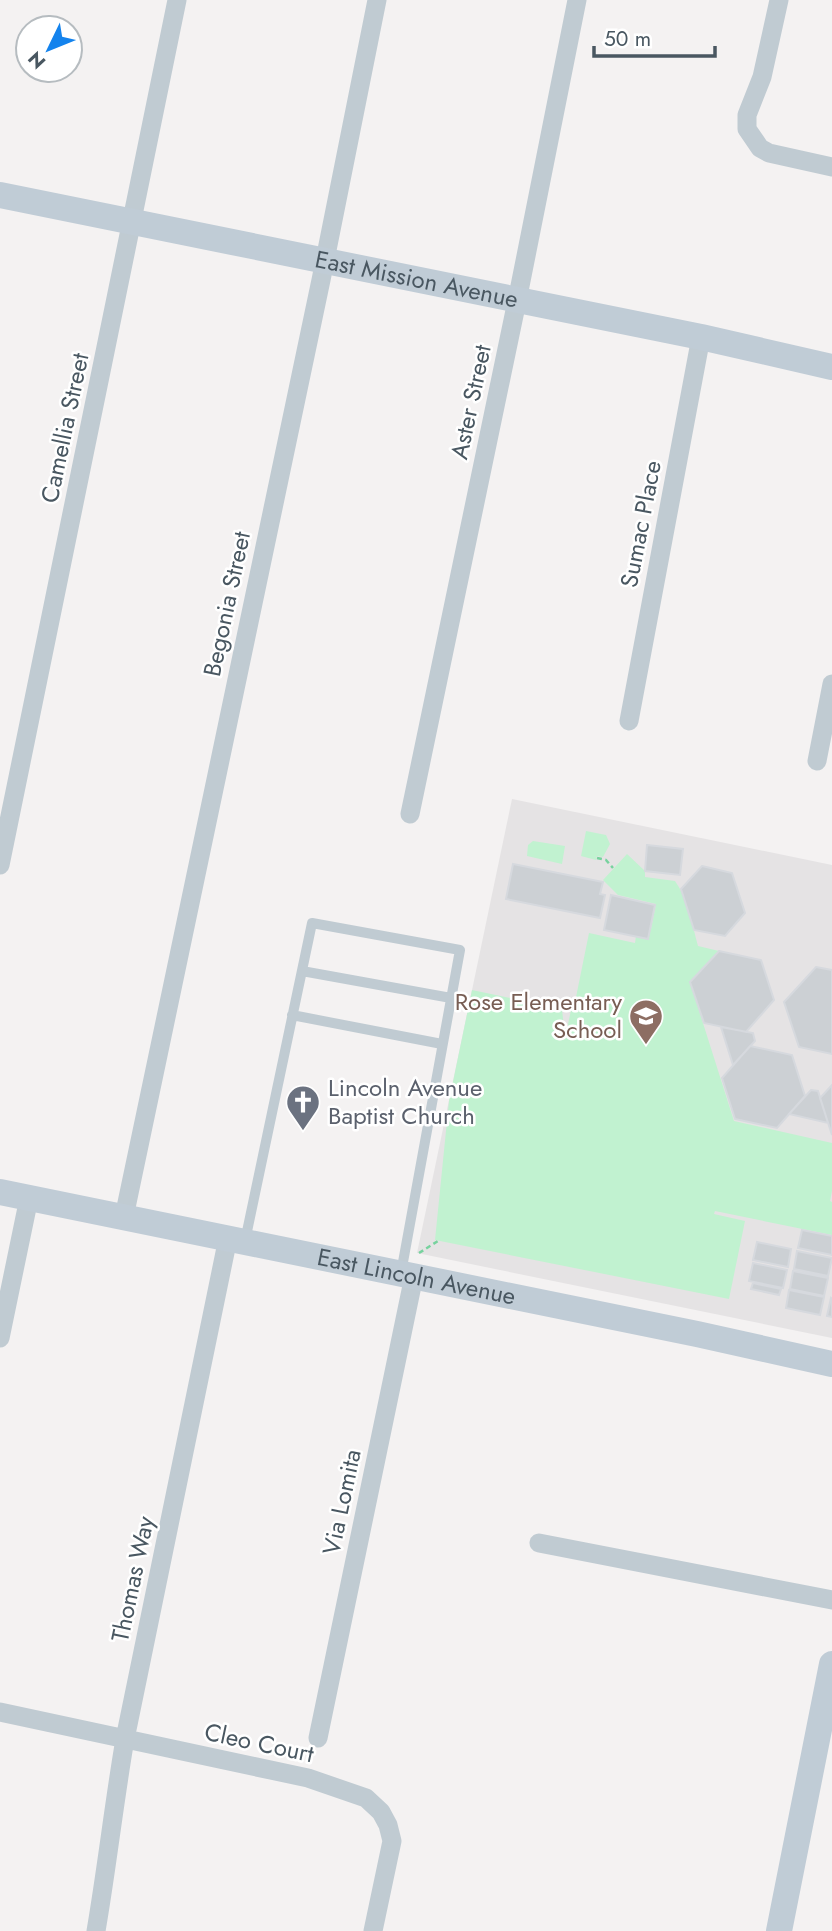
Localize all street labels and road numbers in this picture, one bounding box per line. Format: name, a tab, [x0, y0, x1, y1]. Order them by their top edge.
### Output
street label: East Mission Avenue	[312, 241, 521, 317]
street label: Aster Street	[441, 341, 500, 462]
street label: Camellia Street	[32, 350, 98, 506]
street label: Sumac Place	[611, 457, 670, 590]
street label: Begonia Street	[194, 528, 259, 680]
street label: East Lincoln Avenue	[314, 1239, 519, 1314]
street label: Via Lomita	[313, 1446, 370, 1558]
street label: Thomas Way	[102, 1513, 163, 1645]
street label: Cleo Court	[201, 1714, 317, 1771]

